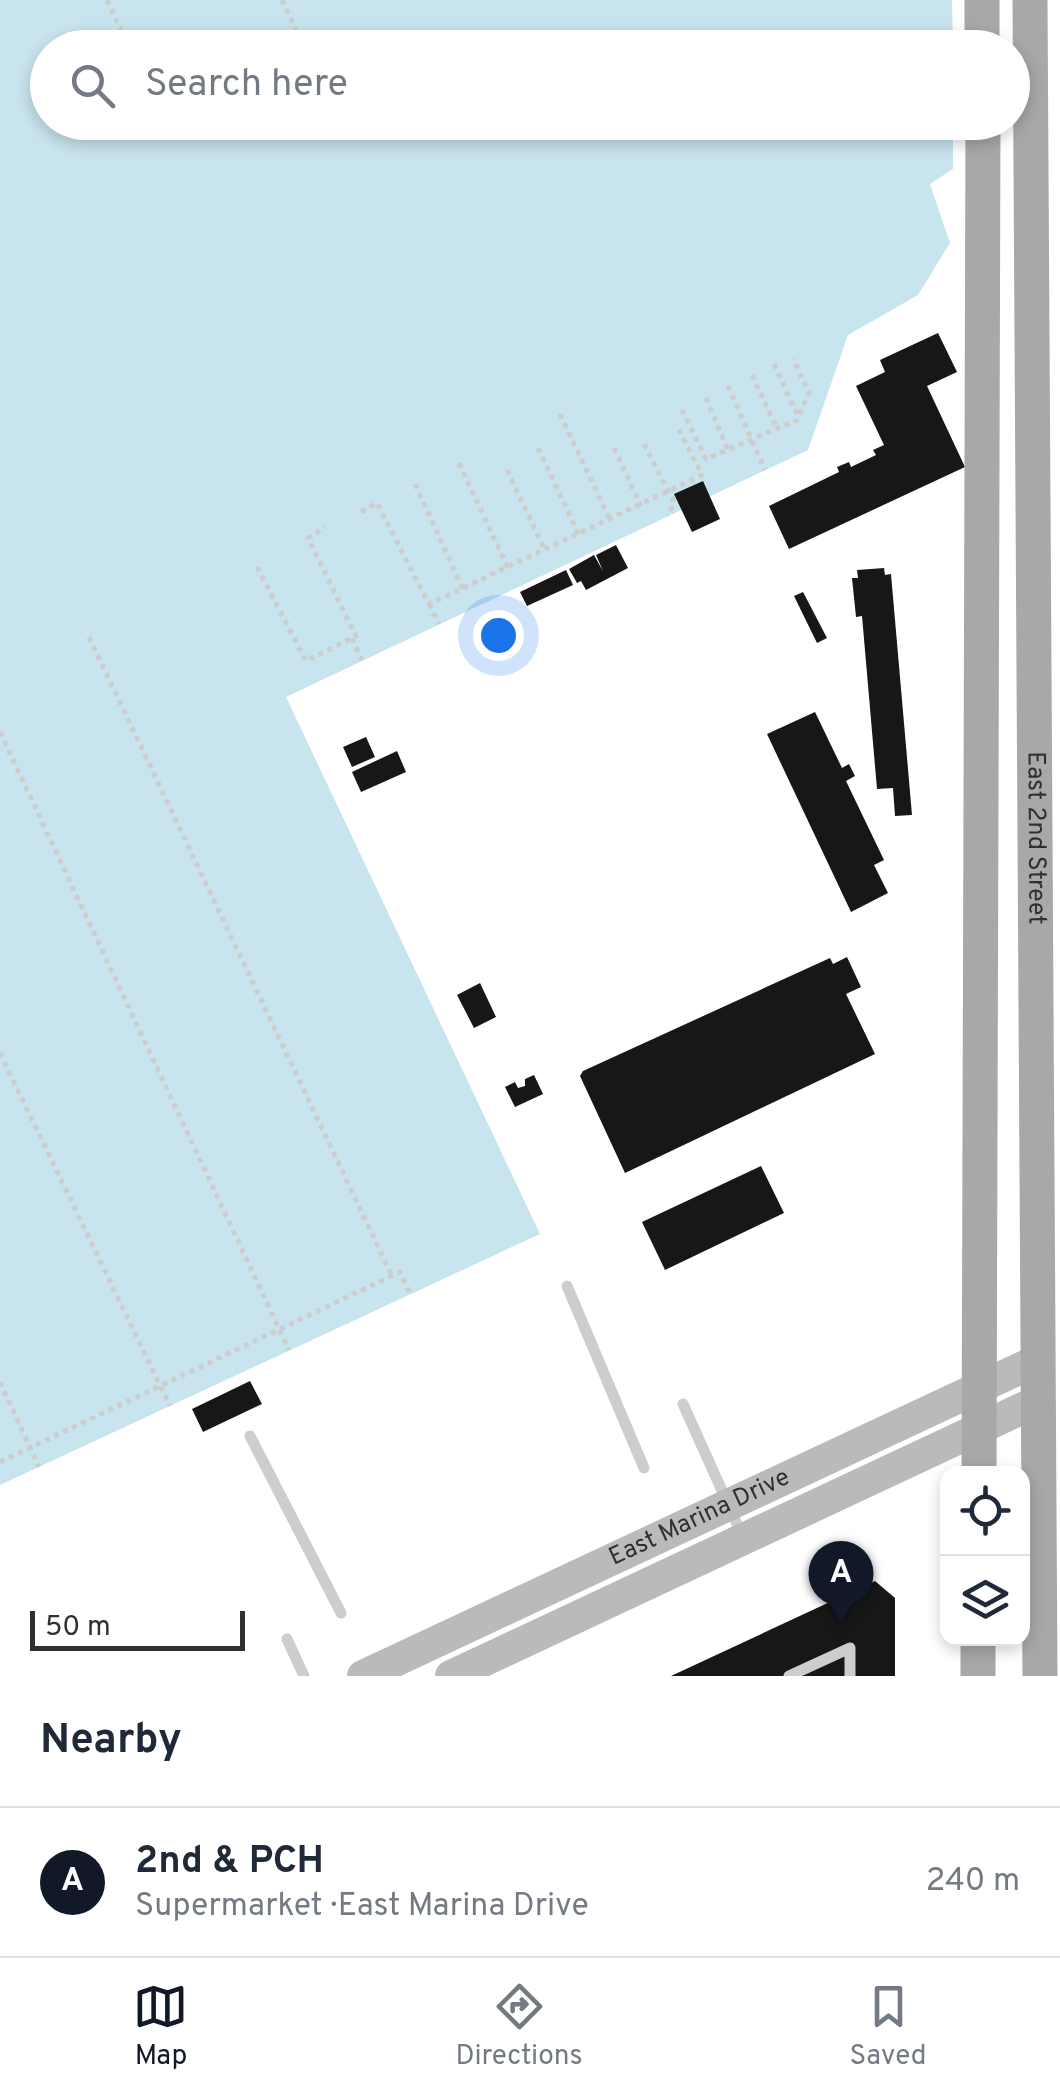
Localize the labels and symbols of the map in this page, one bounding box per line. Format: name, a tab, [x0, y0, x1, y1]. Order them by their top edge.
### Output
your location	[473, 610, 524, 661]
street label: East 2nd Street	[1018, 751, 1052, 925]
street label: East Marina Drive	[604, 1462, 796, 1574]
pin: A	[808, 1540, 874, 1623]
scale bar	[30, 1606, 245, 1650]

